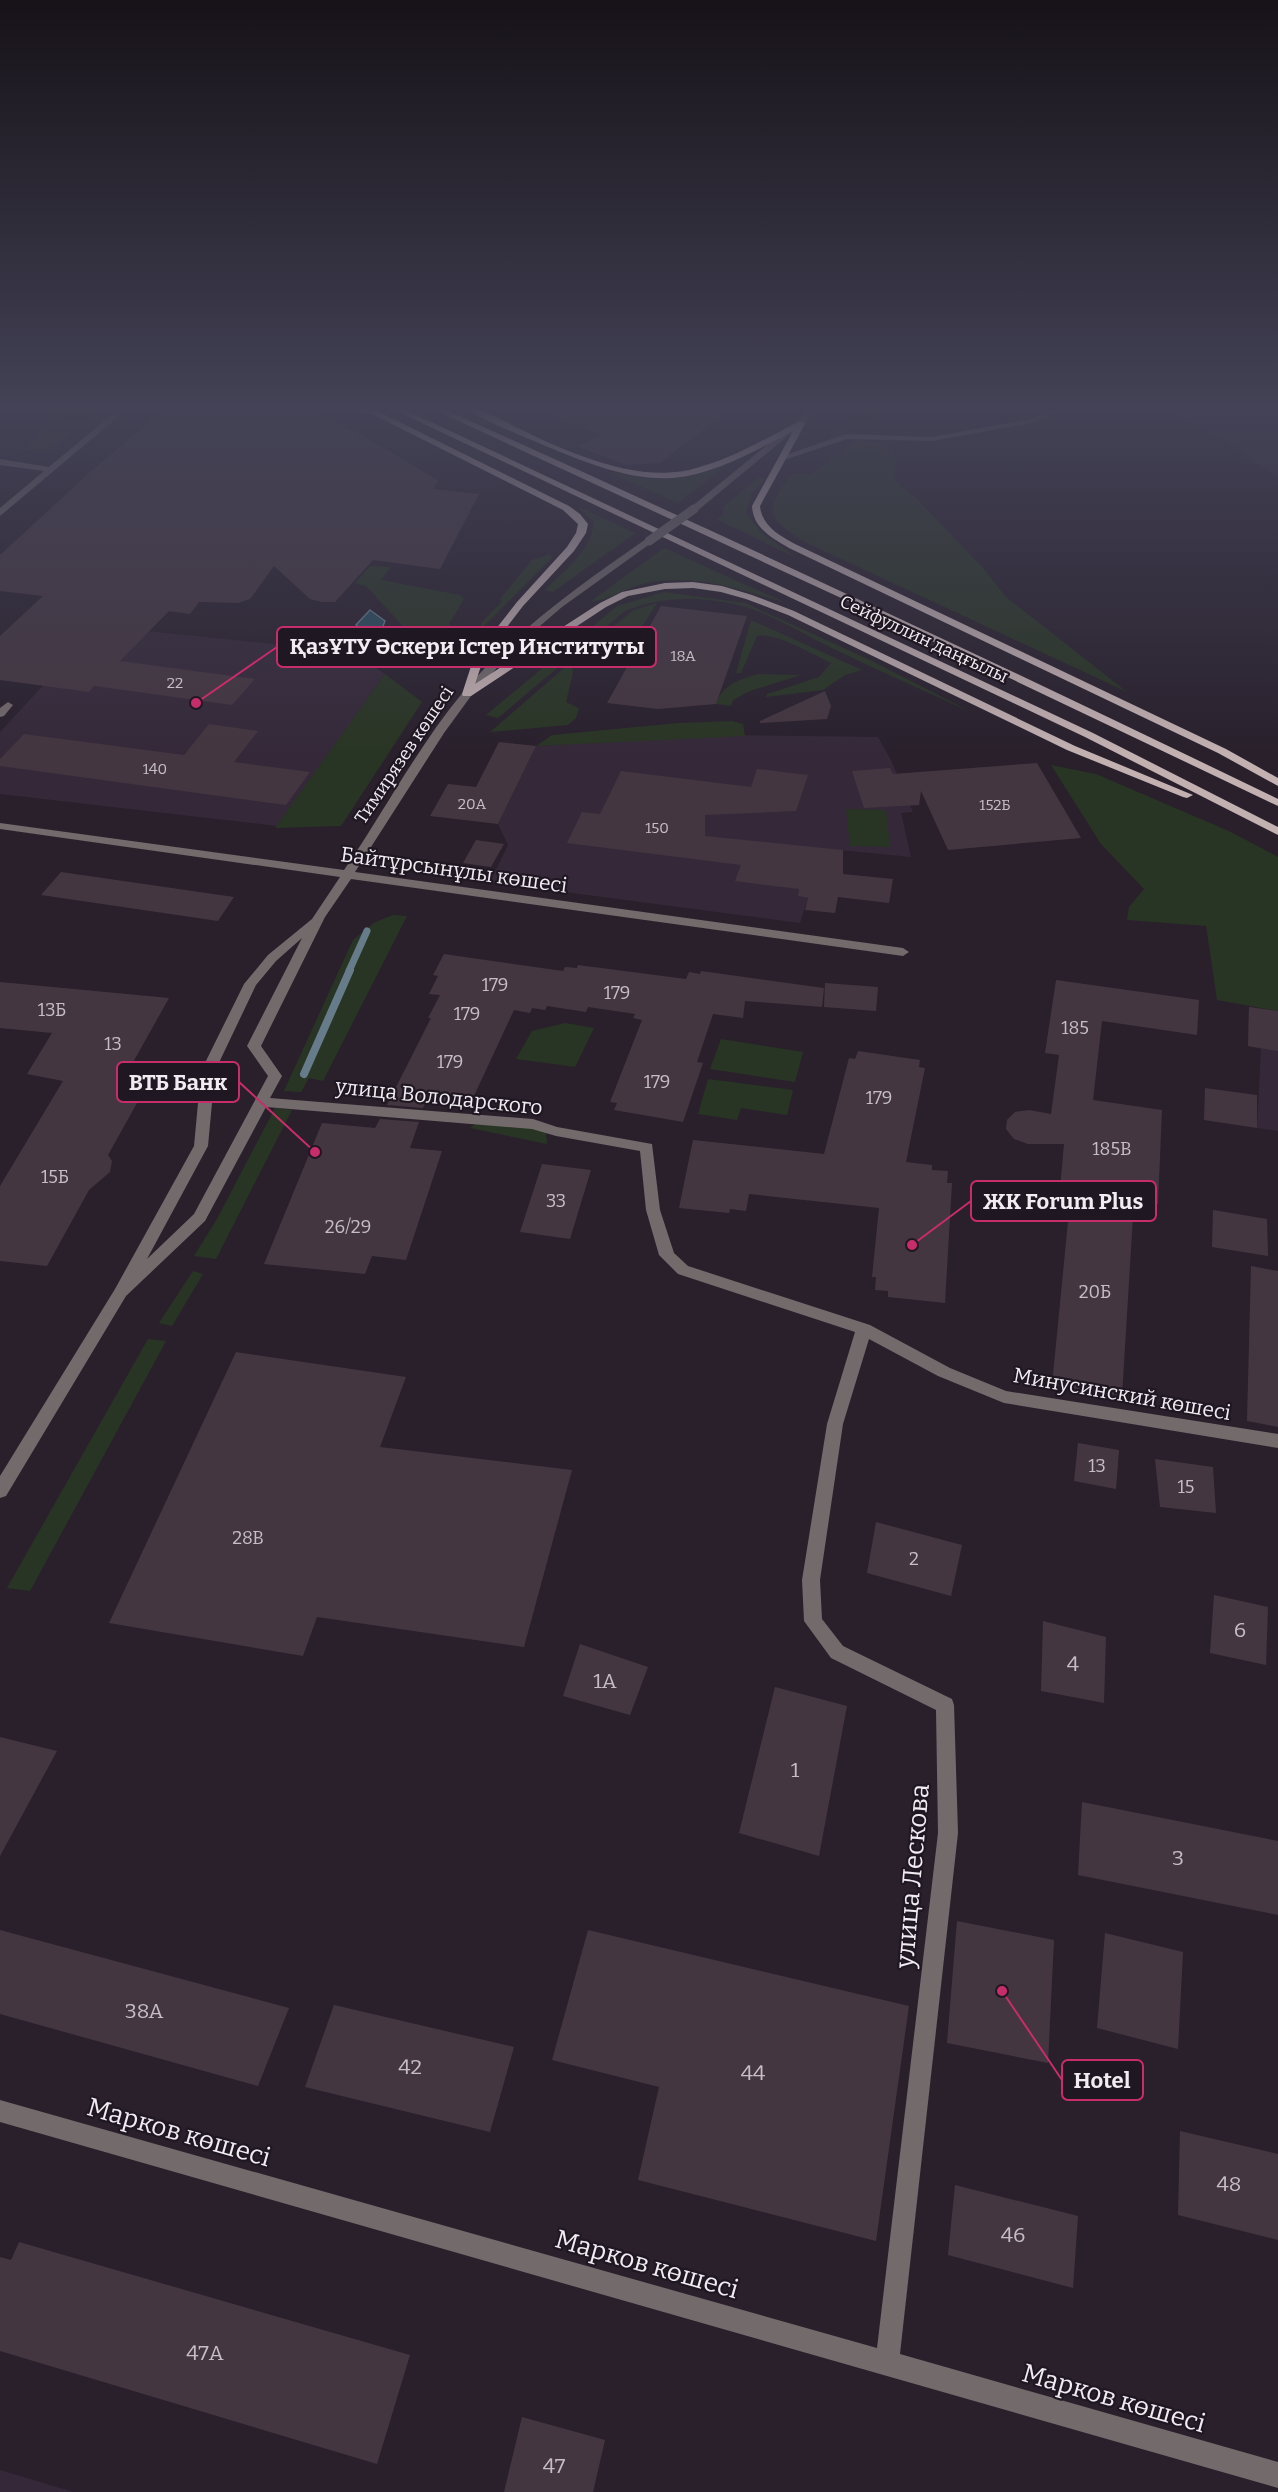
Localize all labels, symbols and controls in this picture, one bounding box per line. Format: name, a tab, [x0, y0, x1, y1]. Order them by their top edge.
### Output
street label: Сейфуллин даңғылы	[836, 590, 1012, 688]
callout: ҚазҰТУ Әскери Істер Институты	[277, 627, 656, 667]
text: ҚазҰТУ Әскери Істер Институты	[290, 633, 645, 660]
house number: 18А	[670, 647, 696, 665]
house number: 22	[167, 674, 183, 692]
street label: Тимирязев көшесі	[350, 682, 458, 828]
house number: 140	[143, 760, 167, 778]
house number: 20А	[458, 795, 487, 813]
house number: 152Б	[979, 796, 1011, 814]
house number: 150	[645, 819, 669, 837]
street label: Байтұрсынұлы көшесі	[339, 841, 569, 899]
house number: 179	[482, 974, 508, 996]
house number: 179	[604, 982, 630, 1004]
house number: 13Б	[38, 999, 66, 1021]
house number: 179	[454, 1003, 480, 1025]
house number: 185	[1061, 1017, 1089, 1039]
house number: 13	[104, 1033, 122, 1055]
house number: 179	[437, 1051, 463, 1073]
callout: ВТБ Банк	[117, 1062, 239, 1102]
text: ВТБ Банк	[129, 1069, 228, 1096]
house number: 179	[644, 1071, 670, 1093]
street label: улица Володарского	[333, 1073, 544, 1121]
house number: 179	[866, 1087, 892, 1109]
house number: 185В	[1092, 1138, 1132, 1160]
house number: 15Б	[41, 1166, 69, 1188]
callout: ЖК Forum Plus	[971, 1181, 1156, 1221]
text: ЖК Forum Plus	[983, 1188, 1143, 1215]
house number: 33	[546, 1190, 566, 1212]
house number: 26/29	[325, 1216, 371, 1238]
house number: 20Б	[1079, 1281, 1111, 1303]
street label: Минусинский көшесі	[1011, 1362, 1233, 1426]
house number: 13	[1088, 1455, 1106, 1477]
house number: 15	[1178, 1476, 1194, 1498]
house number: 28В	[232, 1527, 264, 1549]
house number: 2	[909, 1548, 919, 1570]
house number: 6	[1234, 1617, 1246, 1643]
house number: 4	[1067, 1651, 1079, 1677]
house number: 1А	[593, 1668, 617, 1694]
house number: 1	[791, 1757, 800, 1783]
street label: улица Лескова	[889, 1782, 936, 1971]
house number: 3	[1172, 1845, 1184, 1871]
house number: 38А	[125, 1998, 163, 2024]
house number: 42	[398, 2054, 422, 2080]
house number: 44	[741, 2060, 765, 2086]
callout: Hotel	[1062, 2060, 1143, 2100]
text: Hotel	[1073, 2067, 1131, 2094]
street label: Марков көшесі	[84, 2091, 274, 2174]
house number: 48	[1217, 2171, 1241, 2197]
house number: 46	[1001, 2222, 1025, 2248]
street label: Марков көшесі	[552, 2223, 742, 2306]
house number: 47А	[186, 2340, 224, 2366]
street label: Марков көшесі	[1019, 2357, 1209, 2440]
house number: 47	[543, 2453, 566, 2479]

